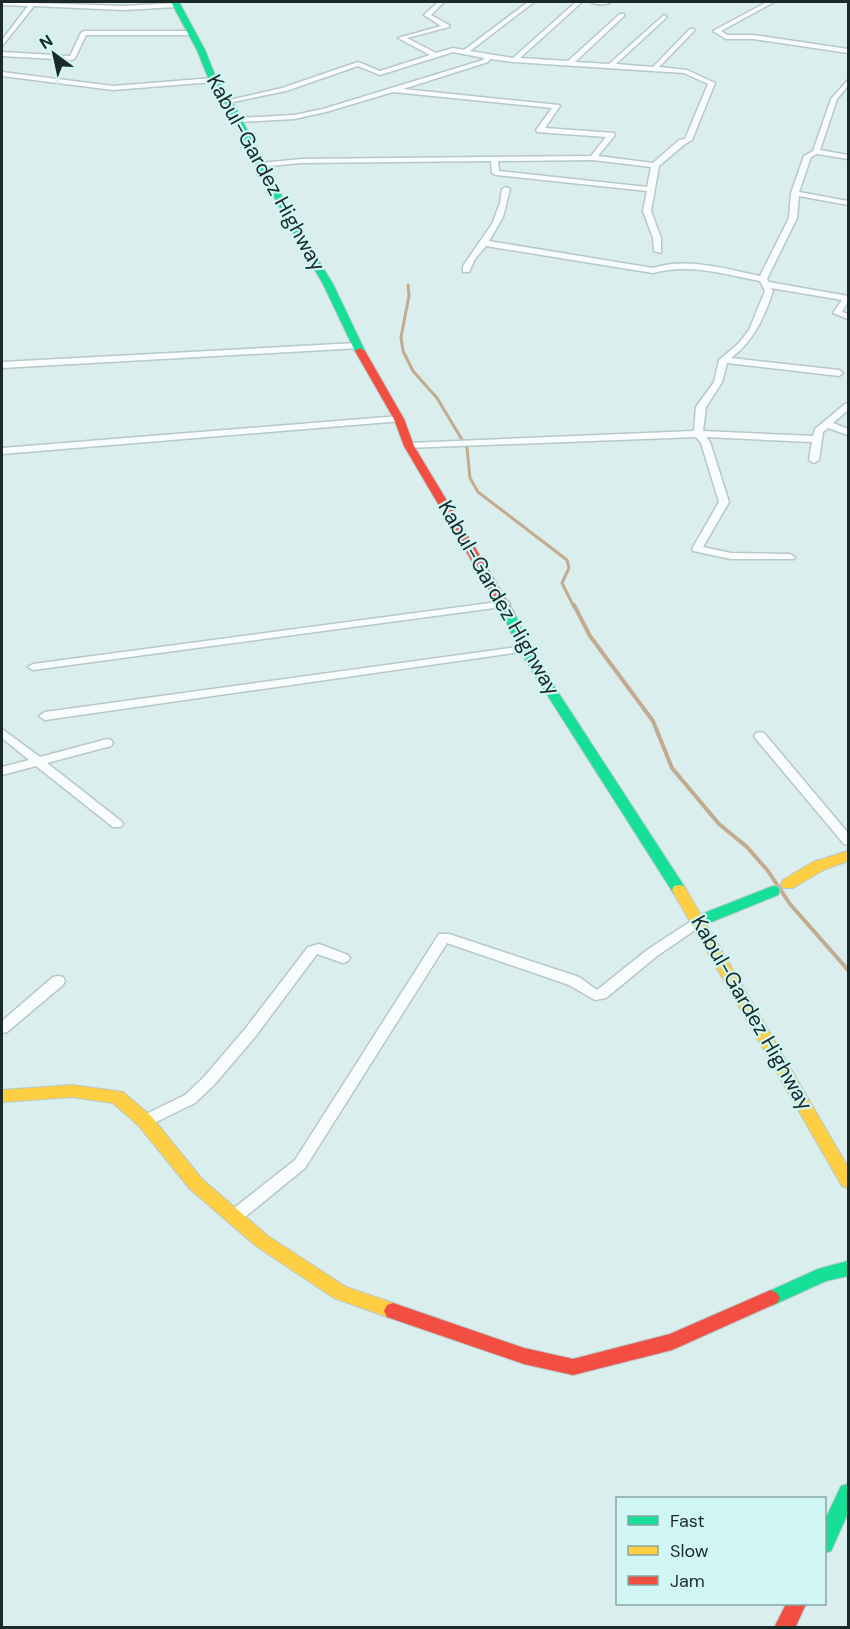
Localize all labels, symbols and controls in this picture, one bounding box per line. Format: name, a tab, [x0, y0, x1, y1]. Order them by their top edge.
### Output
north arrow	[24, 24, 84, 84]
text: N	[35, 30, 57, 54]
street label: Kabul-Gardez Highway	[200, 70, 332, 277]
street label: Kabul-Gardez Highway	[432, 495, 567, 701]
street label: Kabul-Gardez Highway	[685, 910, 820, 1116]
legend	[616, 1497, 826, 1605]
text: Fast	[670, 1509, 705, 1533]
text: Slow	[670, 1539, 709, 1563]
text: Jam	[670, 1569, 705, 1593]

